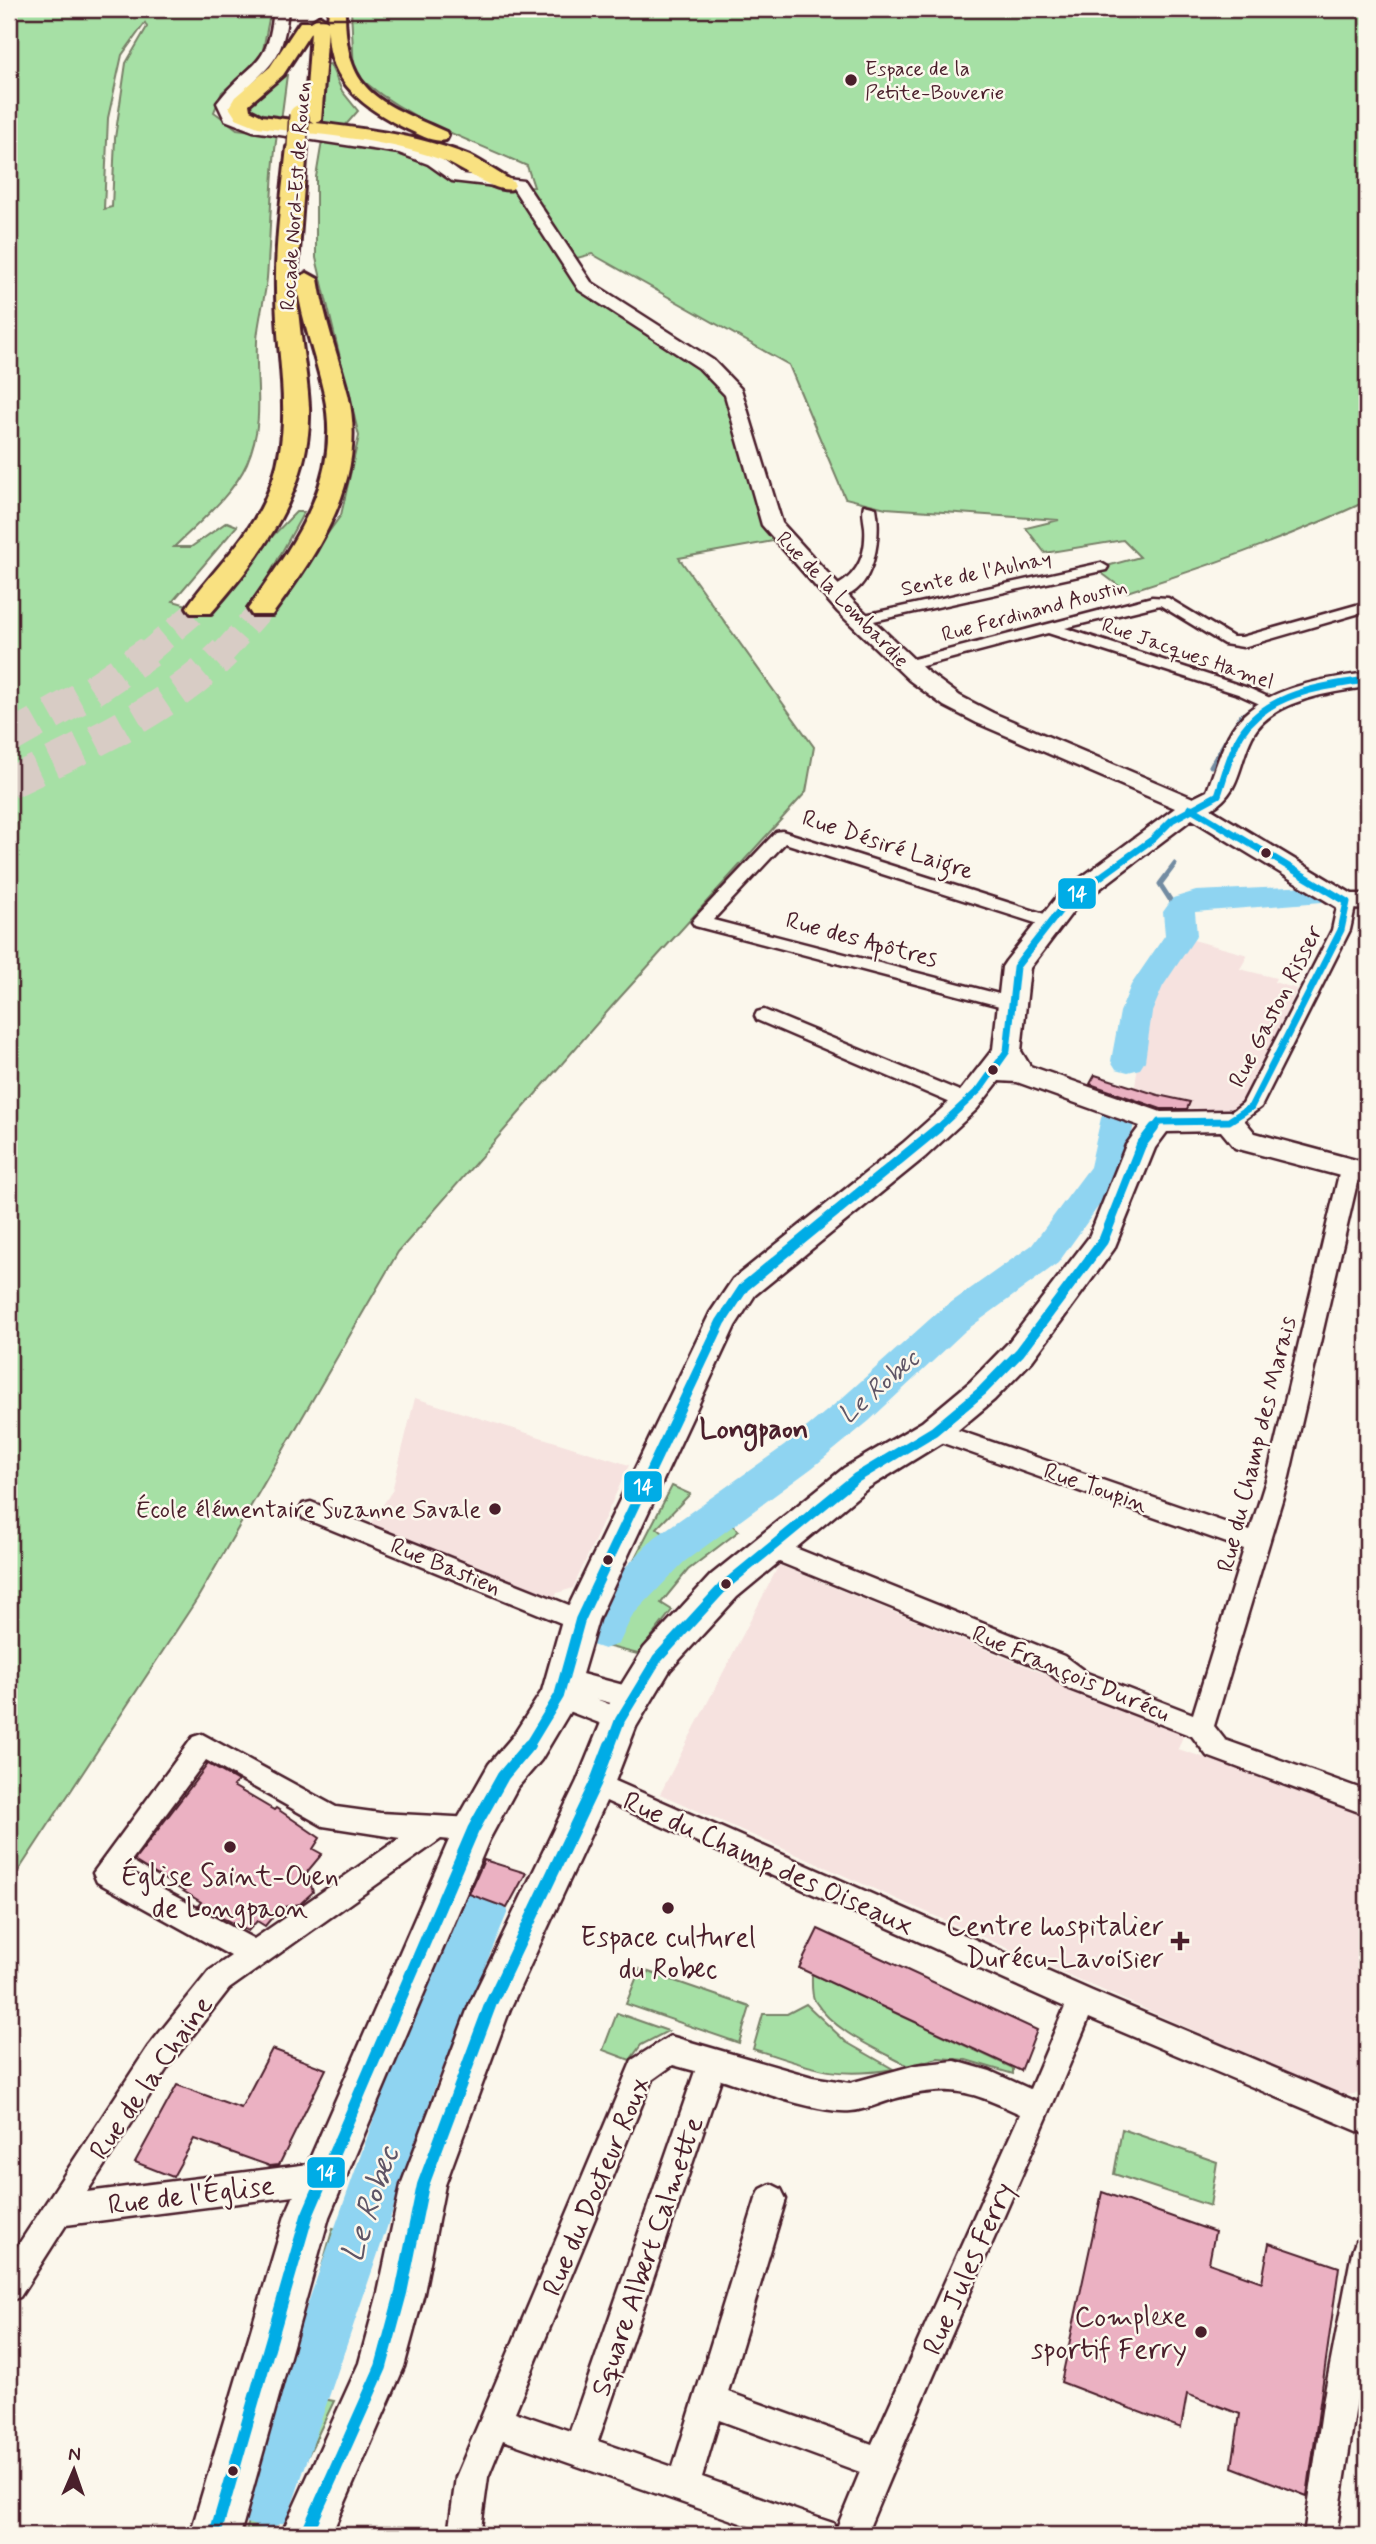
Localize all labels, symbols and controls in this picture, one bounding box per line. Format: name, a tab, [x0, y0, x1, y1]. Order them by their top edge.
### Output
place label: Espace de la Petite-Bouverie	[865, 55, 1004, 107]
marker: Espace de la Petite-Bouverie	[843, 72, 859, 88]
street label: Rocade Nord-Est de Rouen	[274, 81, 318, 312]
street label: Rue de la Lombardie	[770, 525, 915, 674]
street label: Sente de l'Aulnay	[898, 544, 1054, 604]
street label: Rue Ferdinand Aoustin	[938, 573, 1130, 649]
street label: Rue Jacques Hamel	[1098, 611, 1277, 696]
street label: Rue Désiré Laigre	[797, 803, 977, 891]
unlabelled marker	[1259, 846, 1273, 860]
line badge: 14	[1057, 877, 1097, 910]
text: 14	[1067, 882, 1087, 907]
street label: Rue des Apôtres	[782, 905, 941, 979]
street label: Rue Gaston Risser	[1222, 920, 1331, 1093]
unlabelled marker	[986, 1063, 1000, 1077]
street label: Rue du Champ des Marais	[1211, 1313, 1304, 1575]
water label: Le Robec	[832, 1342, 928, 1432]
district label: Longpaon	[699, 1412, 809, 1452]
street label: Rue Toupin	[1039, 1456, 1152, 1521]
line badge: 14	[623, 1470, 663, 1503]
text: 14	[633, 1475, 653, 1500]
place label: École élémentaire Suzanne Savale	[136, 1493, 481, 1526]
marker: École élémentaire Suzanne Savale	[487, 1501, 503, 1517]
street label: Rue Bastien	[386, 1531, 505, 1604]
unlabelled marker	[601, 1553, 615, 1567]
unlabelled marker	[719, 1577, 733, 1591]
street label: Rue François Durécu	[967, 1619, 1174, 1730]
street label: Rue du Champ des Oiseaux	[617, 1783, 919, 1945]
marker: Église Saint-Ouen de Longpaon	[222, 1839, 238, 1855]
place label: Église Saint-Ouen de Longpaon	[121, 1857, 339, 1928]
marker: Espace culturel du Robec	[660, 1900, 676, 1916]
place label: Centre hospitalier Durécu-Lavoisier	[946, 1909, 1164, 1978]
place label: Espace culturel du Robec	[580, 1920, 756, 1989]
marker: Centre hospitalier Durécu-Lavoisier	[1170, 1931, 1190, 1951]
street label: Rue de la Chaine	[82, 1989, 222, 2168]
street label: Rue du Docteur Roux	[535, 2072, 660, 2302]
street label: Square Albert Calmette	[583, 2112, 714, 2402]
water label: Le Robec	[332, 2140, 411, 2268]
line badge: 14	[306, 2156, 346, 2189]
text: 14	[316, 2161, 336, 2186]
street label: Rue de l'Église	[106, 2166, 277, 2225]
street label: Rue Jules Ferry	[915, 2177, 1024, 2361]
place label: Complexe sportif Ferry	[1031, 2300, 1187, 2369]
marker: Complexe sportif Ferry	[1193, 2324, 1209, 2340]
north arrow	[38, 2436, 108, 2506]
text: N	[68, 2442, 81, 2467]
unlabelled marker	[226, 2464, 240, 2478]

